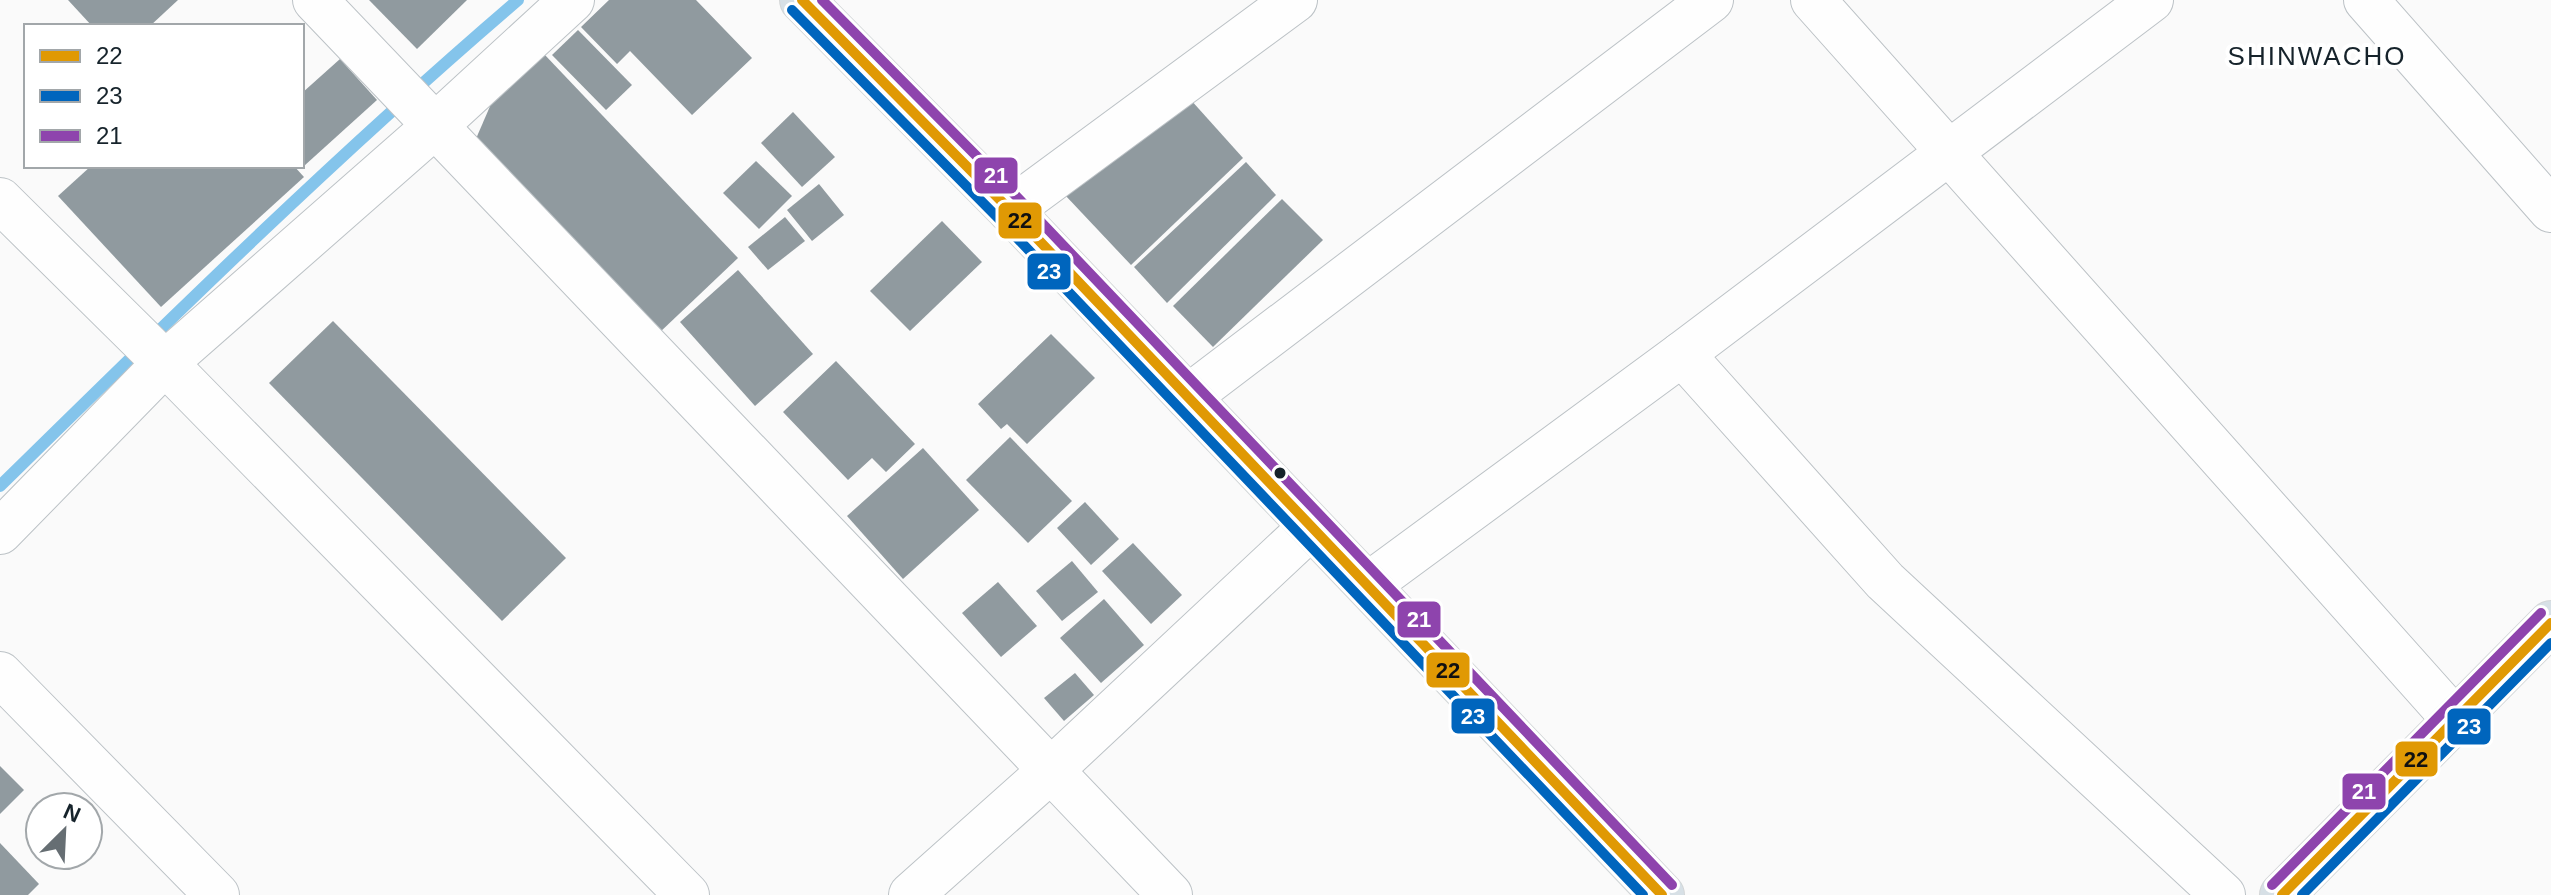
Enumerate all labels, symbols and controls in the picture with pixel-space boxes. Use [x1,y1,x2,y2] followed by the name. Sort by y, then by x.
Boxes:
[24,24,304,168] legend
[2228,41,2406,71] district label: SHINWACHO
[96,42,123,69] text: 22
[96,82,123,109] text: 23
[96,122,123,149] text: 21
[973,156,1019,195] line badge: 21
[984,163,1008,188] text: 21
[997,201,1043,240] line badge: 22
[1008,208,1032,233] text: 22
[1026,252,1072,291] line badge: 23
[1037,259,1061,284] text: 23
[1272,465,1288,481] unlabelled marker
[1396,600,1442,639] line badge: 21
[1407,607,1431,632] text: 21
[1425,651,1471,689] line badge: 22
[1436,658,1460,683] text: 22
[1450,697,1496,735] line badge: 23
[1461,704,1485,729] text: 23
[2446,707,2492,746] line badge: 23
[2457,714,2481,739] text: 23
[2394,740,2439,778] line badge: 22
[2404,747,2428,772] text: 22
[2341,772,2387,811] line badge: 21
[2352,779,2376,804] text: 21
[24,791,104,871] north arrow
[60,799,84,828] text: N

